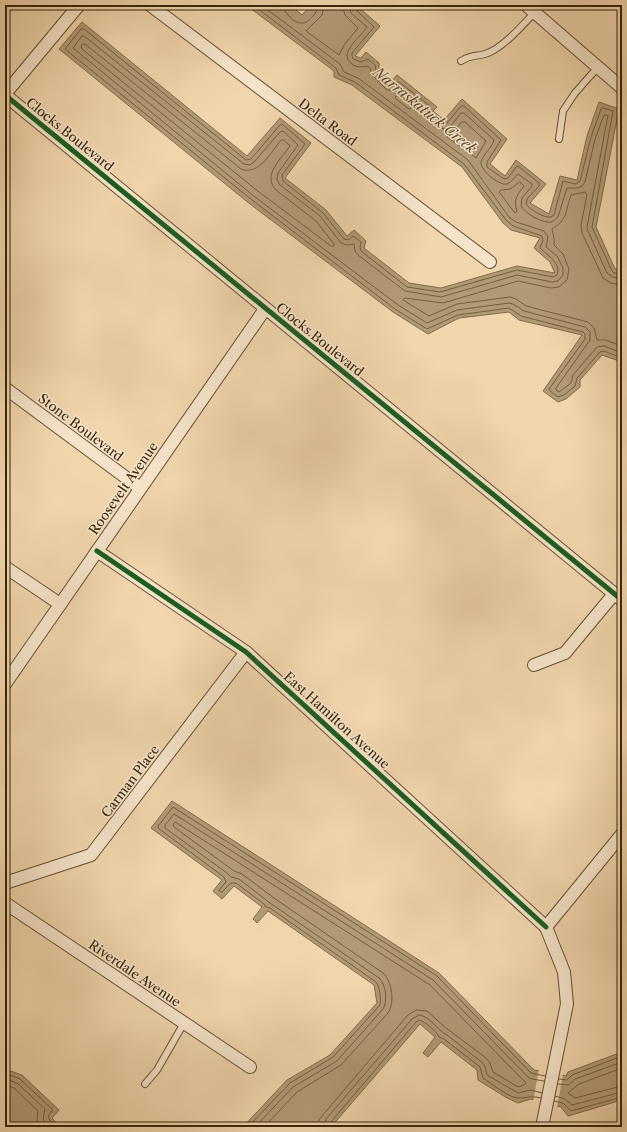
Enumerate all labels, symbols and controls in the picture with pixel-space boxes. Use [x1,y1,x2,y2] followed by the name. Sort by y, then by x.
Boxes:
[369,62,481,158] water label: Narraskatuck Creek
[23,94,117,174] street label: Clocks Boulevard
[296,95,360,149] street label: Delta Road
[273,299,367,379] street label: Clocks Boulevard
[35,390,127,464] street label: Stone Boulevard
[85,439,161,537] street label: Roosevelt Avenue
[281,668,393,772] street label: East Hamilton Avenue
[98,742,162,820] street label: Carman Place
[86,936,184,1010] street label: Riverdale Avenue

